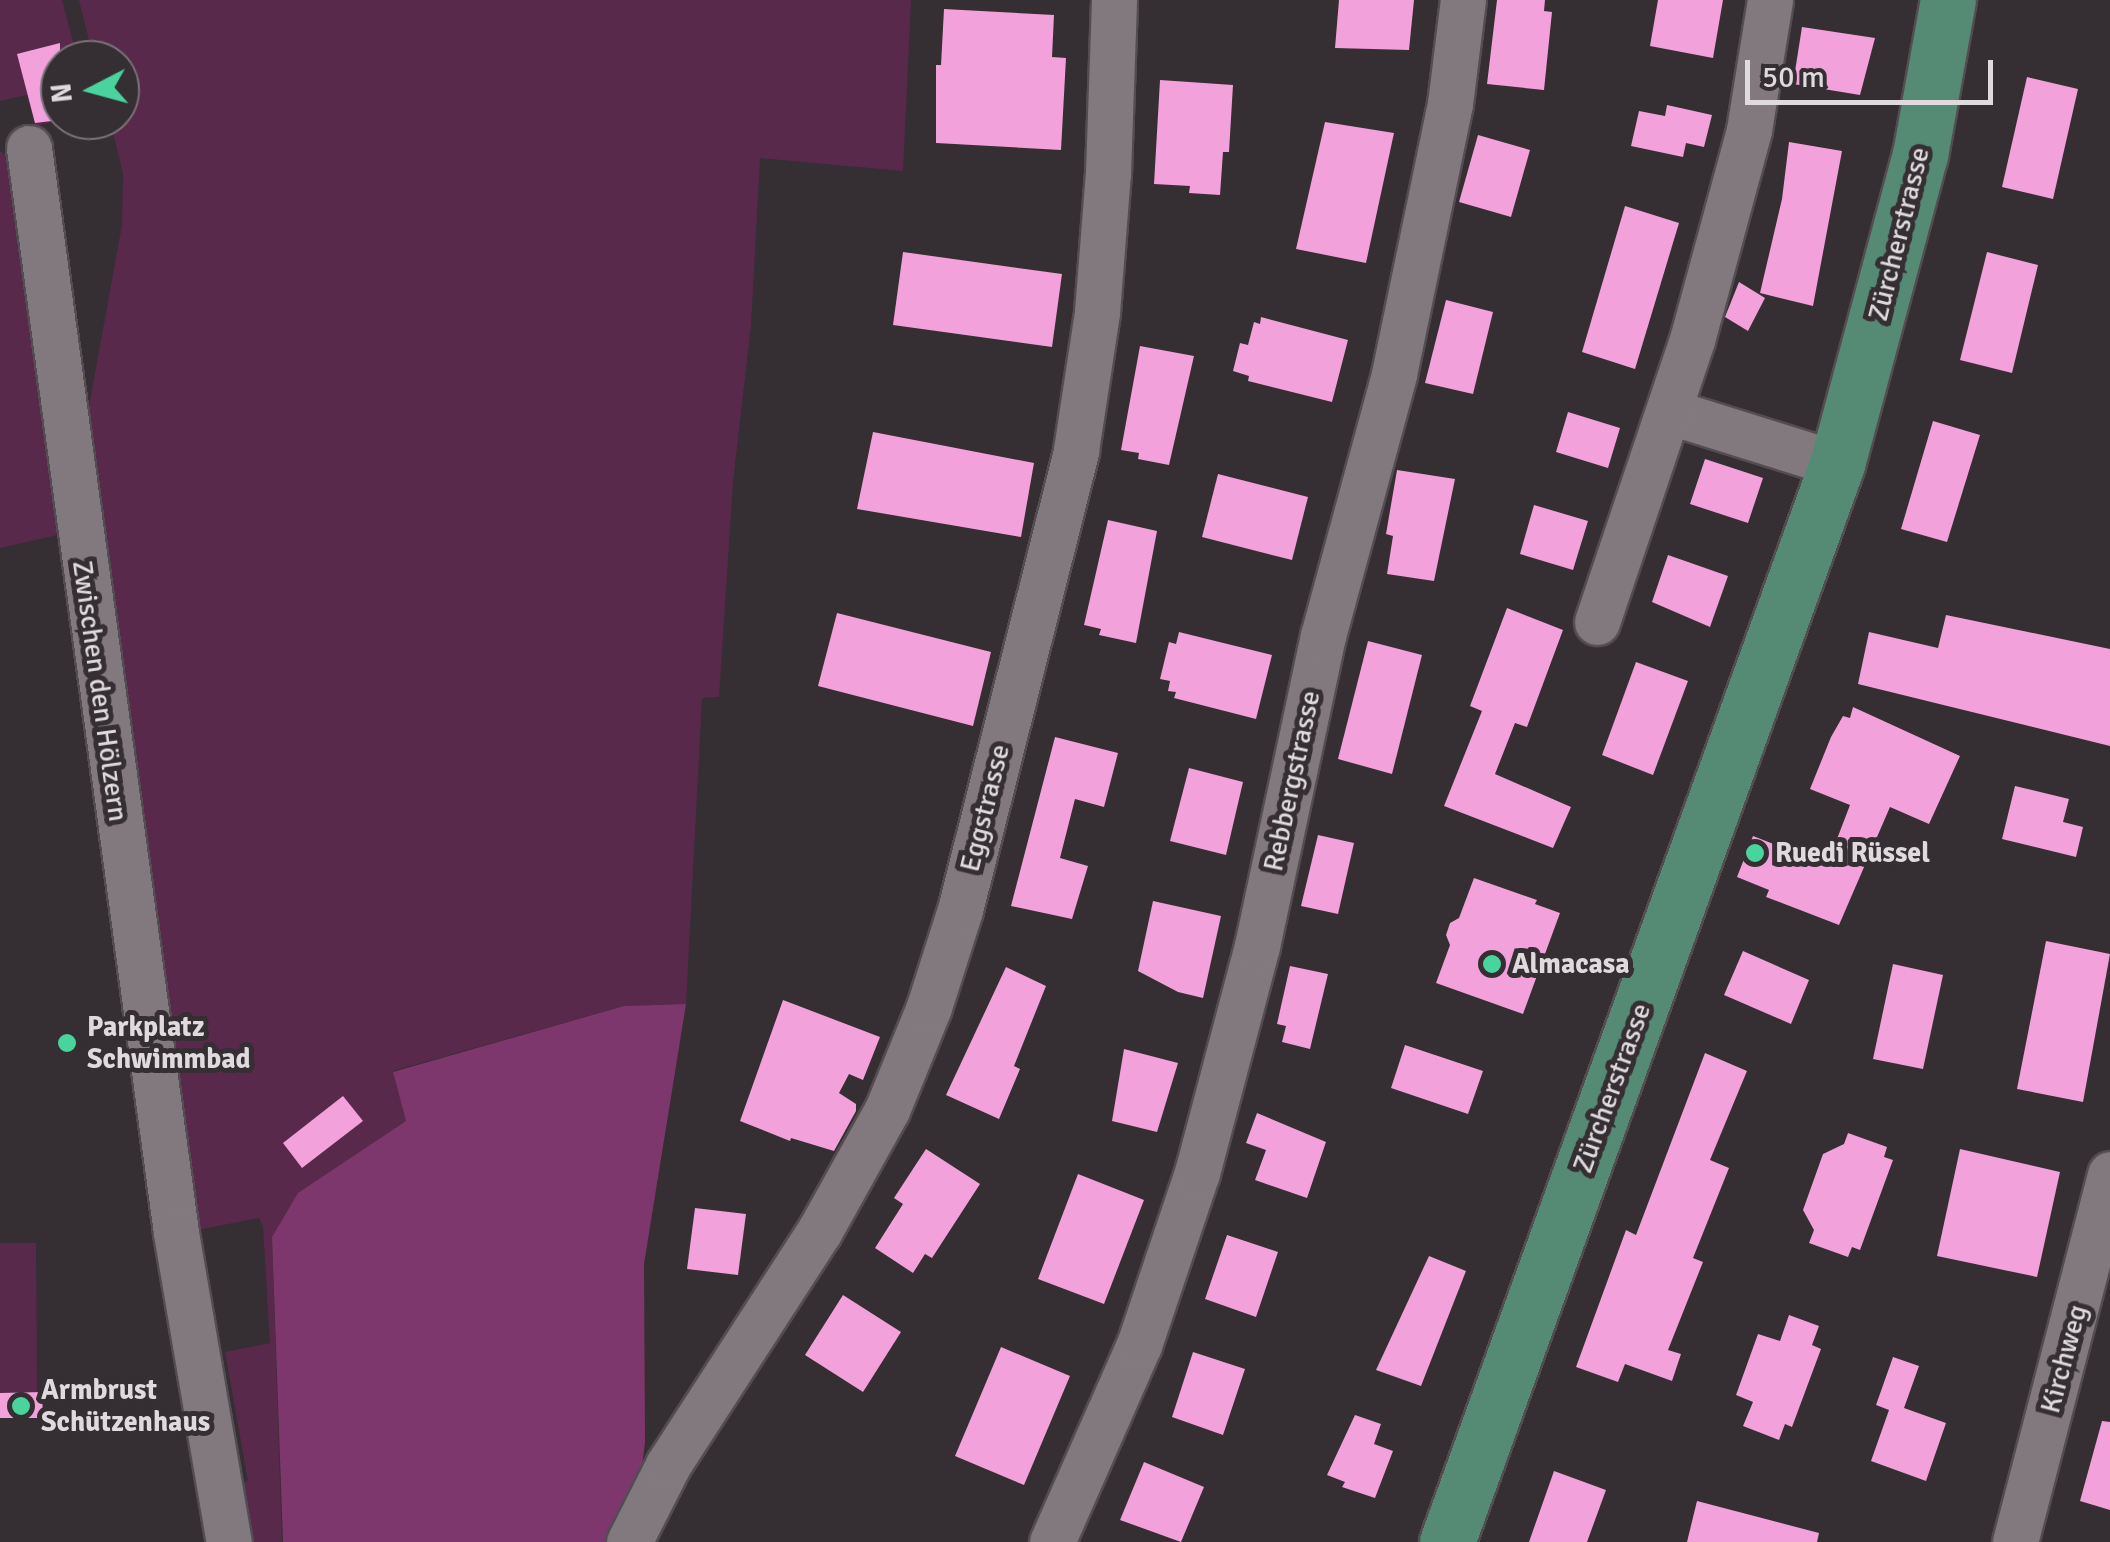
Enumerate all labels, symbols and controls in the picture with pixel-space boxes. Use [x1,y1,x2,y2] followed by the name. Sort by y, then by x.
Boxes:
[40,40,140,140] north arrow
[1750,40,1998,102] scale bar
[1762,59,1825,96] text: 50 m
[44,81,80,104] text: N
[1861,144,1937,324] street label: Zürcherstrasse
[65,558,135,824] street label: Zwischen den Hölzern
[1256,688,1328,874] street label: Rebbergstrasse
[953,741,1017,875] street label: Eggstrasse
[1775,836,1930,870] place label: Ruedi Rüssel
[1744,842,1766,864] marker: Ruedi Rüssel
[1512,947,1630,981] place label: Almacasa
[1481,953,1503,975] marker: Almacasa
[1566,999,1658,1177] street label: Zürcherstrasse
[87,1010,250,1076] place label: Parkplatz Schwimmbad
[56,1032,78,1054] marker: Parkplatz Schwimmbad
[2033,1301,2095,1417] street label: Kirchweg
[41,1373,210,1439] place label: Armbrust Schützenhaus
[10,1395,32,1417] marker: Armbrust Schützenhaus

